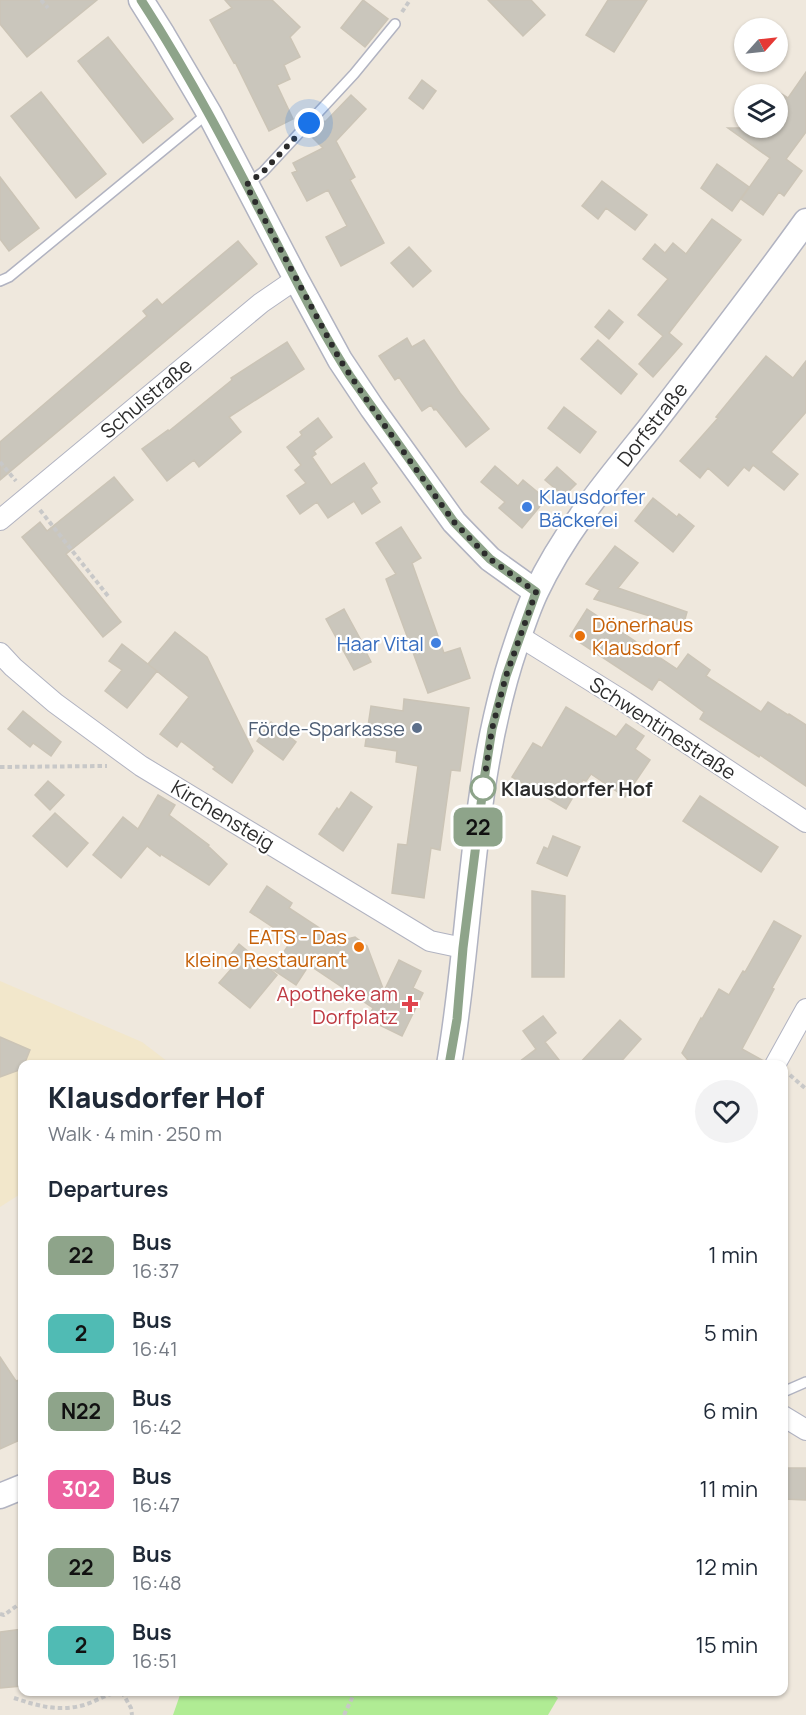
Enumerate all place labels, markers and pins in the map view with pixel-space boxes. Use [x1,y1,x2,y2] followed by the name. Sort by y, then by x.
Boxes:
[539,483,646,533] place label: Klausdorfer Bäckerei
[520,500,534,514] marker: Klausdorfer Bäckerei
[592,611,693,661] place label: Dönerhaus Klausdorf
[573,629,587,643] marker: Dönerhaus Klausdorf
[337,630,424,657] place label: Haar Vital
[429,636,443,650] marker: Haar Vital
[248,715,405,742] place label: Förde-Sparkasse
[410,721,424,735] marker: Förde-Sparkasse
[470,775,496,801] marker: Klausdorfer Hof
[501,775,653,802] place label: Klausdorfer Hof
[185,923,347,973] place label: EATS - Das kleine Restaurant
[352,940,366,954] marker: EATS - Das kleine Restaurant
[277,980,398,1030] place label: Apotheke am Dorfplatz
[403,997,417,1011] marker: Apotheke am Dorfplatz

